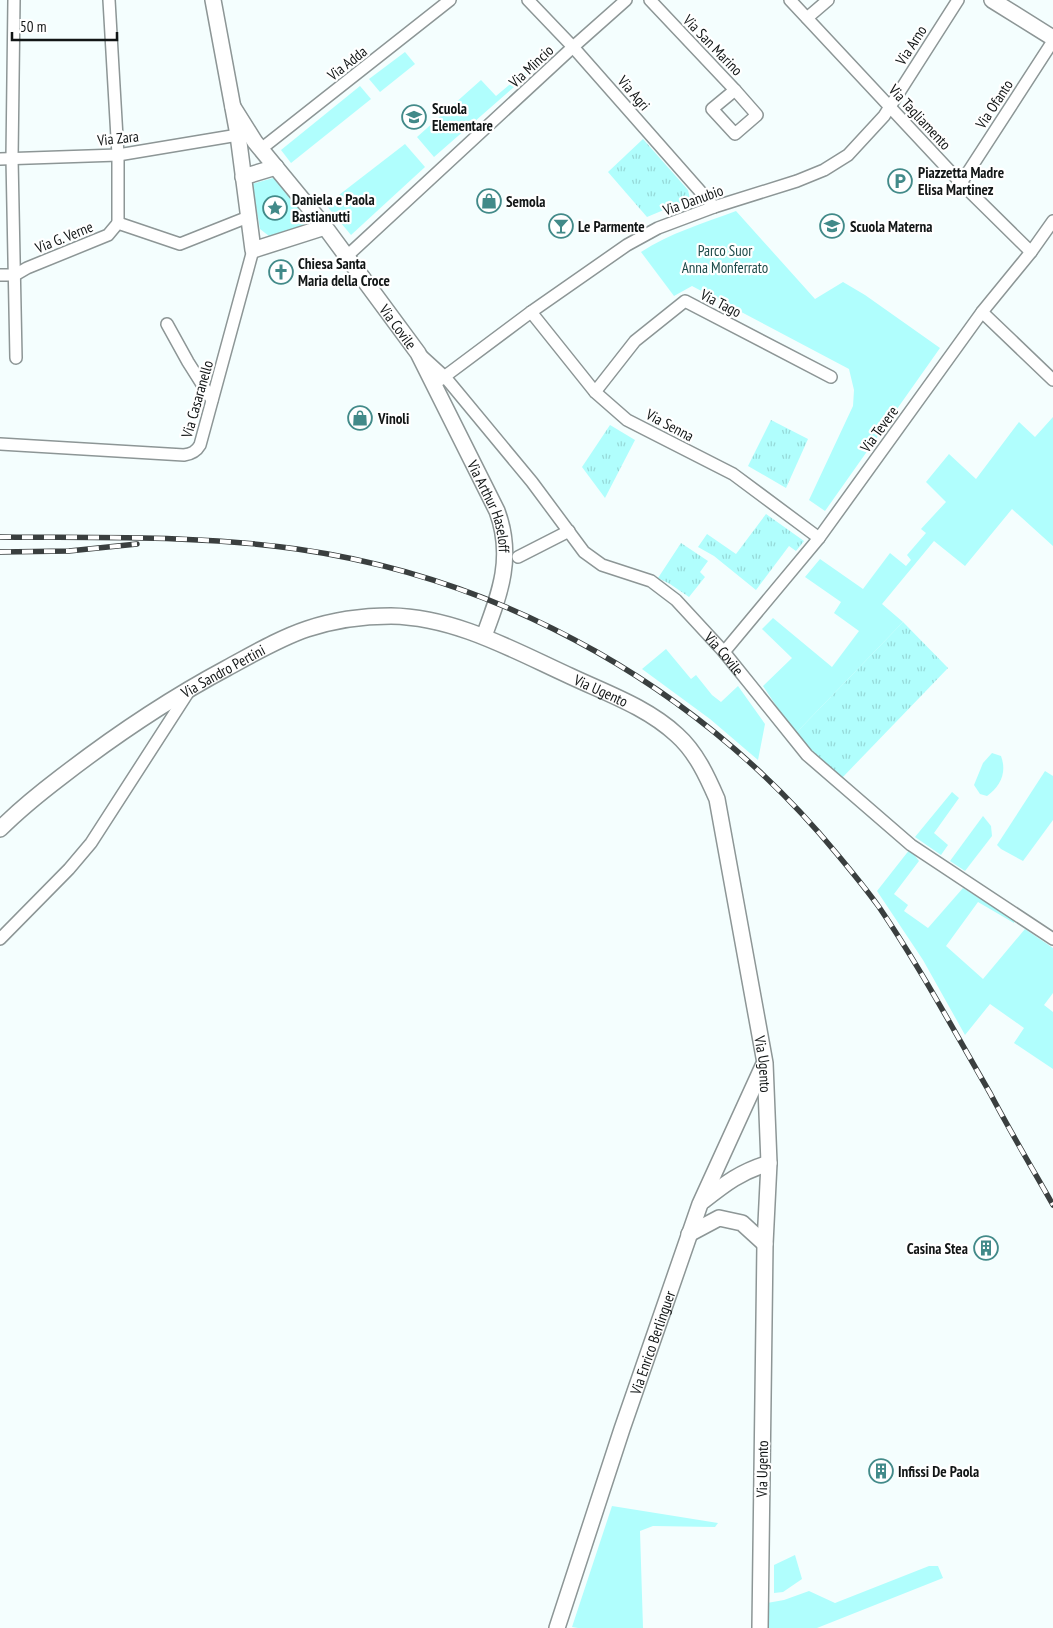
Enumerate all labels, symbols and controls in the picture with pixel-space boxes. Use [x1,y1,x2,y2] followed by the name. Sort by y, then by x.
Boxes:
[12,10,118,42] scale bar
[679,10,747,79] street label: Via San Marino
[20,17,46,36] text: 50 m
[891,22,931,69] street label: Via Arno
[504,41,557,92] street label: Via Mincio
[323,42,371,85] street label: Via Adda
[613,71,654,114] street label: Via Agri
[971,76,1017,133] street label: Via Ofanto
[884,80,955,154] street label: Via Tagliamento
[432,99,493,135] place label: Scuola Elementare
[401,104,427,130] school or university icon: Scuola Elementare
[95,126,140,150] street label: Via Zara
[918,163,1004,199] place label: Piazzetta Madre Elisa Martinez
[887,168,913,194] parking icon: Piazzetta Madre Elisa Martinez
[659,180,726,220] street label: Via Danubio
[476,188,502,214] shop icon: Semola
[292,190,375,226] place label: Daniela e Paola Bastianutti
[506,192,545,211] place label: Semola
[262,195,288,221] place icon: Daniela e Paola Bastianutti
[548,213,574,239] bar icon: Le Parmente
[819,213,845,239] school or university icon: Scuola Materna
[31,217,96,258] street label: Via G. Verne
[578,217,645,236] place label: Le Parmente
[850,217,932,236] place label: Scuola Materna
[682,241,768,277] park label: Parco Suor Anna Monferrato
[298,254,390,290] place label: Chiesa Santa Maria della Croce
[268,259,294,285] church icon: Chiesa Santa Maria della Croce
[696,284,745,321] street label: Via Tago
[375,299,421,353] street label: Via Covile
[177,358,217,441] street label: Via Casaranello
[855,402,902,457] street label: Via Tevere
[642,404,697,445] street label: Via Senna
[347,405,373,431] shop icon: Vinoli
[377,409,409,428] place label: Vinoli
[463,456,514,554] street label: Via Arthur Haseloff
[700,627,748,679] street label: Via Covile
[176,640,268,702] street label: Via Sandro Pertini
[570,669,631,711] street label: Via Ugento
[751,1033,776,1093] street label: Via Ugento
[973,1235,999,1261] building icon: Casina Stea
[907,1239,968,1258] place label: Casina Stea
[625,1287,679,1398] street label: Via Enrico Berlinguer
[752,1440,772,1499] street label: Via Ugento
[868,1458,894,1484] building icon: Infissi De Paola
[898,1462,979,1481] place label: Infissi De Paola

